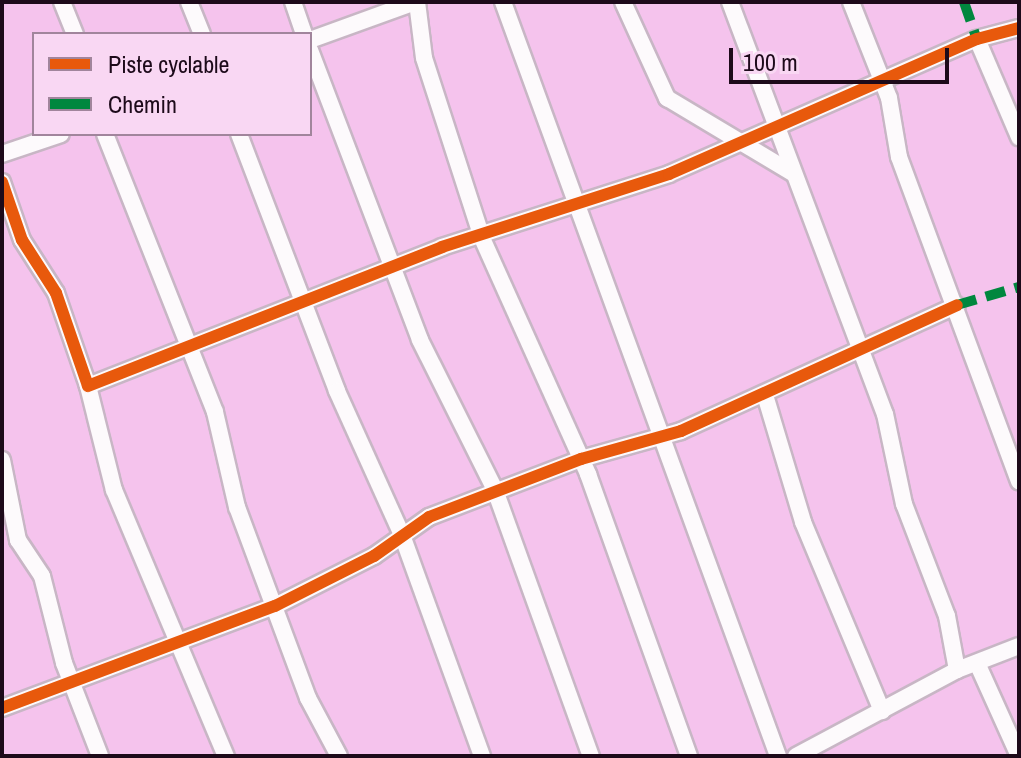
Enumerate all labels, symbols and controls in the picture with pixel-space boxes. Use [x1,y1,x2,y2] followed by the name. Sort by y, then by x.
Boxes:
[32,32,312,136] legend
[733,32,953,82] scale bar
[743,46,798,78] text: 100 m
[108,48,229,80] text: Piste cyclable
[108,88,177,120] text: Chemin

